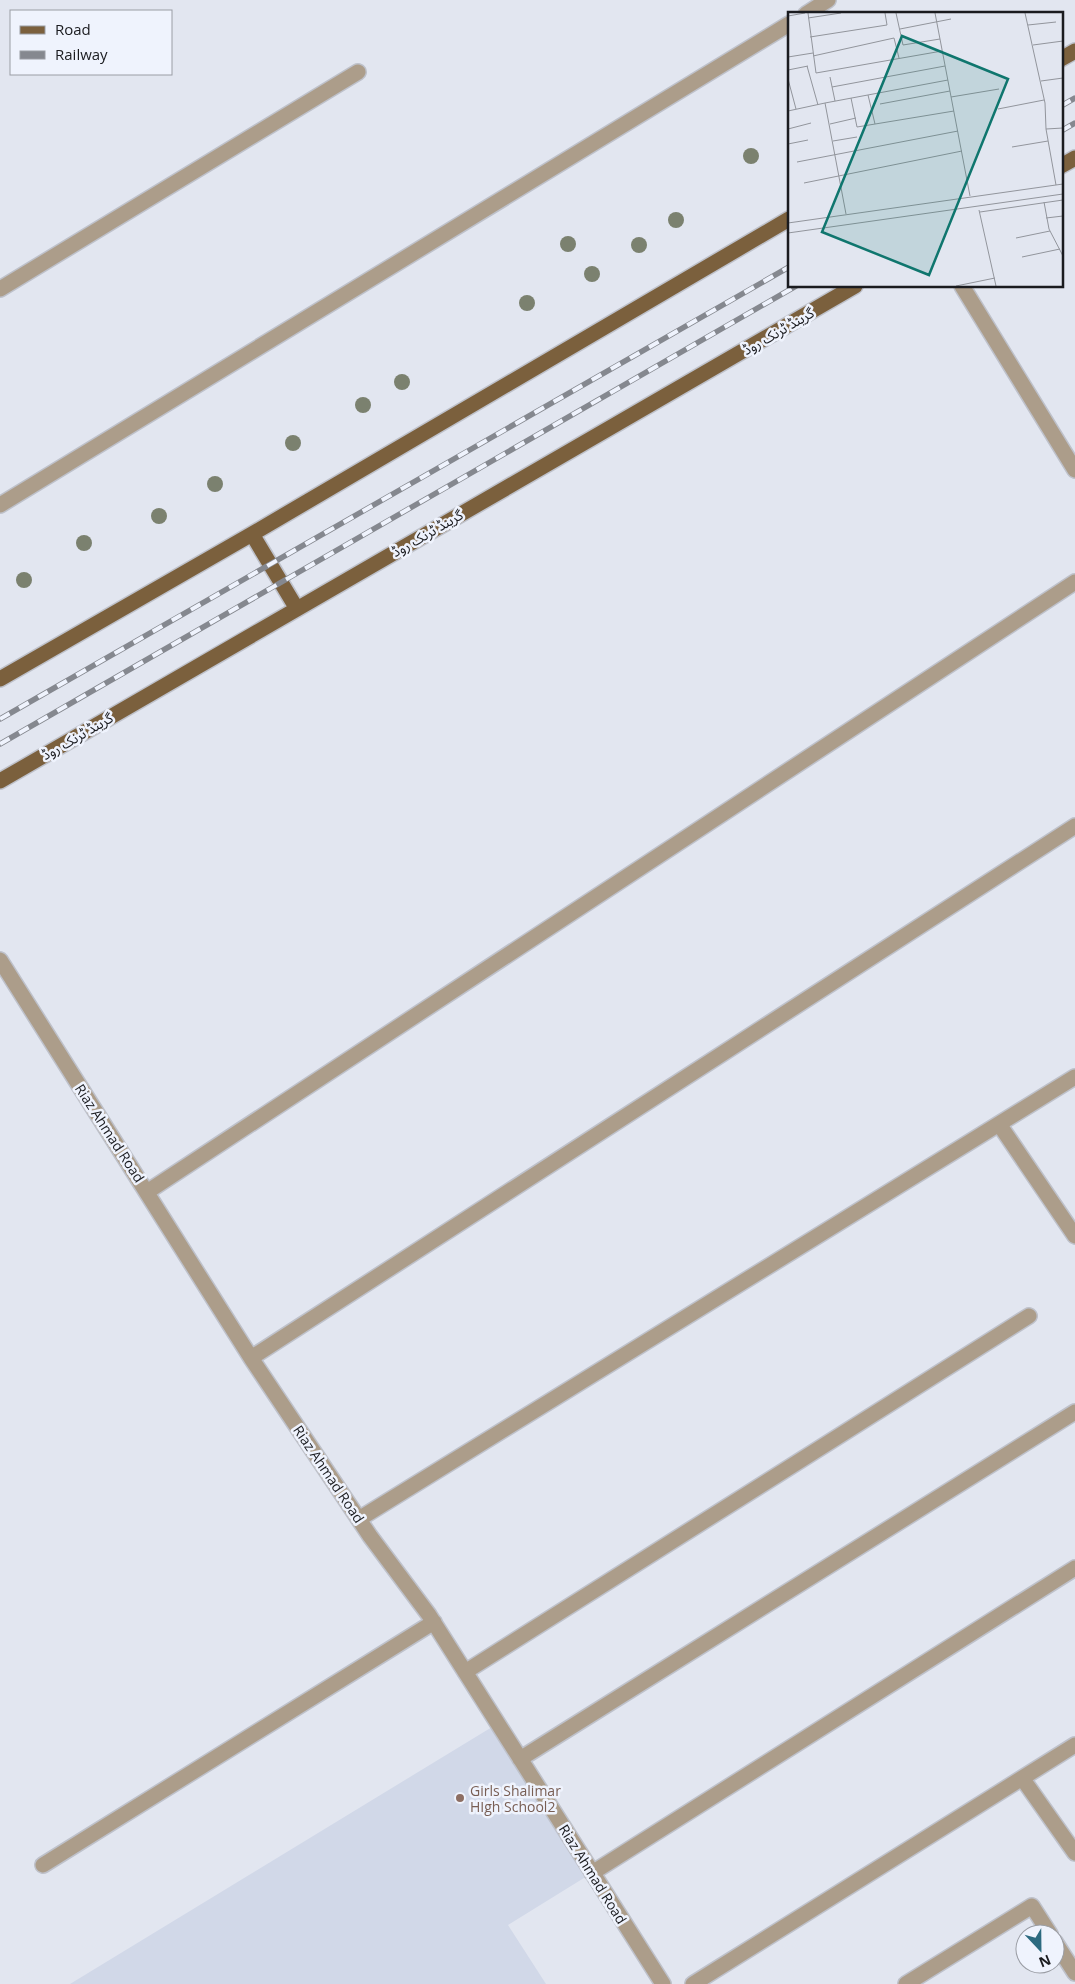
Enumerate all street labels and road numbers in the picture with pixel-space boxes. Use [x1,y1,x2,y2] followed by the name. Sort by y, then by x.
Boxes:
[739,303,817,359] street label: گرینڈ ٹرنک روڈ
[388,505,466,561] street label: گرینڈ ٹرنک روڈ
[38,708,116,764] street label: گرینڈ ٹرنک روڈ
[71,1080,149,1186] street label: Riaz Ahmad Road
[289,1421,369,1527] street label: Riaz Ahmad Road
[555,1821,631,1927] street label: Riaz Ahmad Road

